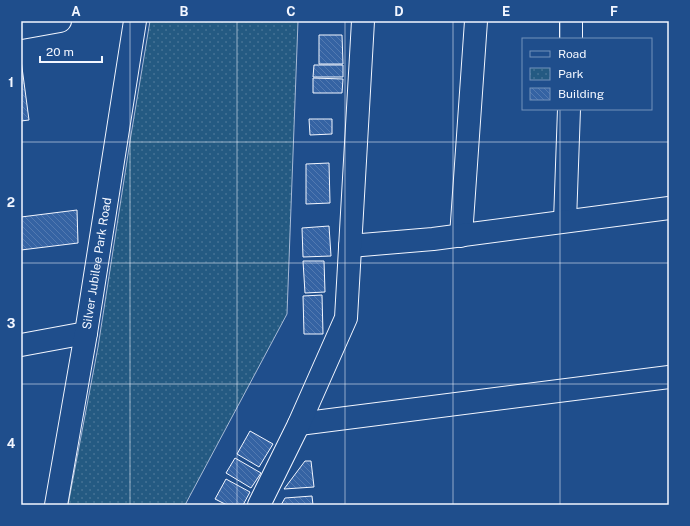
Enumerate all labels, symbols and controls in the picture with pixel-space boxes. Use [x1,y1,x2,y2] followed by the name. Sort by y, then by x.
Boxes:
[71,4,81,19] text: A
[180,4,189,19] text: B
[286,4,296,19] text: C
[394,4,404,19] text: D
[502,4,510,19] text: E
[610,4,618,19] text: F
[40,38,102,64] scale bar
[522,38,652,110] legend
[46,45,74,59] text: 20 m
[558,47,586,61] text: Road
[558,67,584,81] text: Park
[8,75,14,90] text: 1
[558,87,604,101] text: Building
[7,195,15,210] text: 2
[80,196,114,331] street label: Silver Jubilee Park Road
[7,316,16,331] text: 3
[7,436,16,451] text: 4

